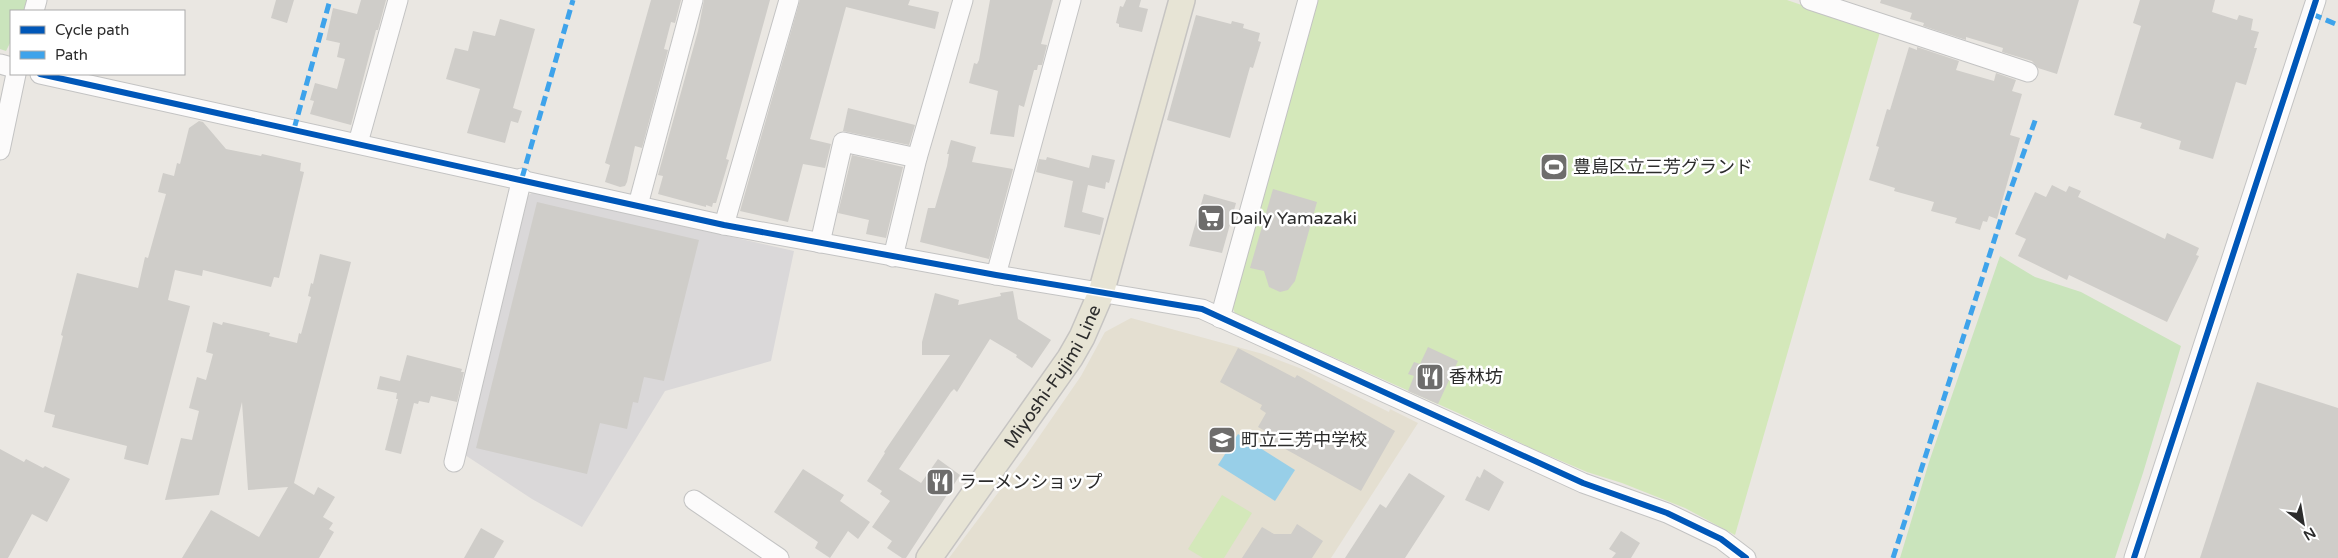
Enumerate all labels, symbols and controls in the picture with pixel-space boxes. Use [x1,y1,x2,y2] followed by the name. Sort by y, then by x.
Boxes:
[10,10,185,75] legend
[55,21,129,39] text: Cycle path
[55,46,88,64] text: Path
[1539,152,1569,182] sports icon: 豊島区立三芳グランド
[1573,156,1753,178] place label: 豊島区立三芳グランド
[1196,203,1226,233] supermarket icon: Daily Yamazaki
[1230,207,1357,229] place label: Daily Yamazaki
[999,301,1106,452] street label: Miyoshi-Fujimi Line
[1415,362,1445,392] restaurant icon: 香林坊
[1449,366,1503,388] place label: 香林坊
[1207,425,1237,455] school or university icon: 町立三芳中学校
[1241,429,1367,451] place label: 町立三芳中学校
[925,467,955,497] restaurant icon: ラーメンショップ
[959,471,1102,493] place label: ラーメンショップ
[2278,498,2328,548] north arrow
[2300,524,2319,544] text: N

